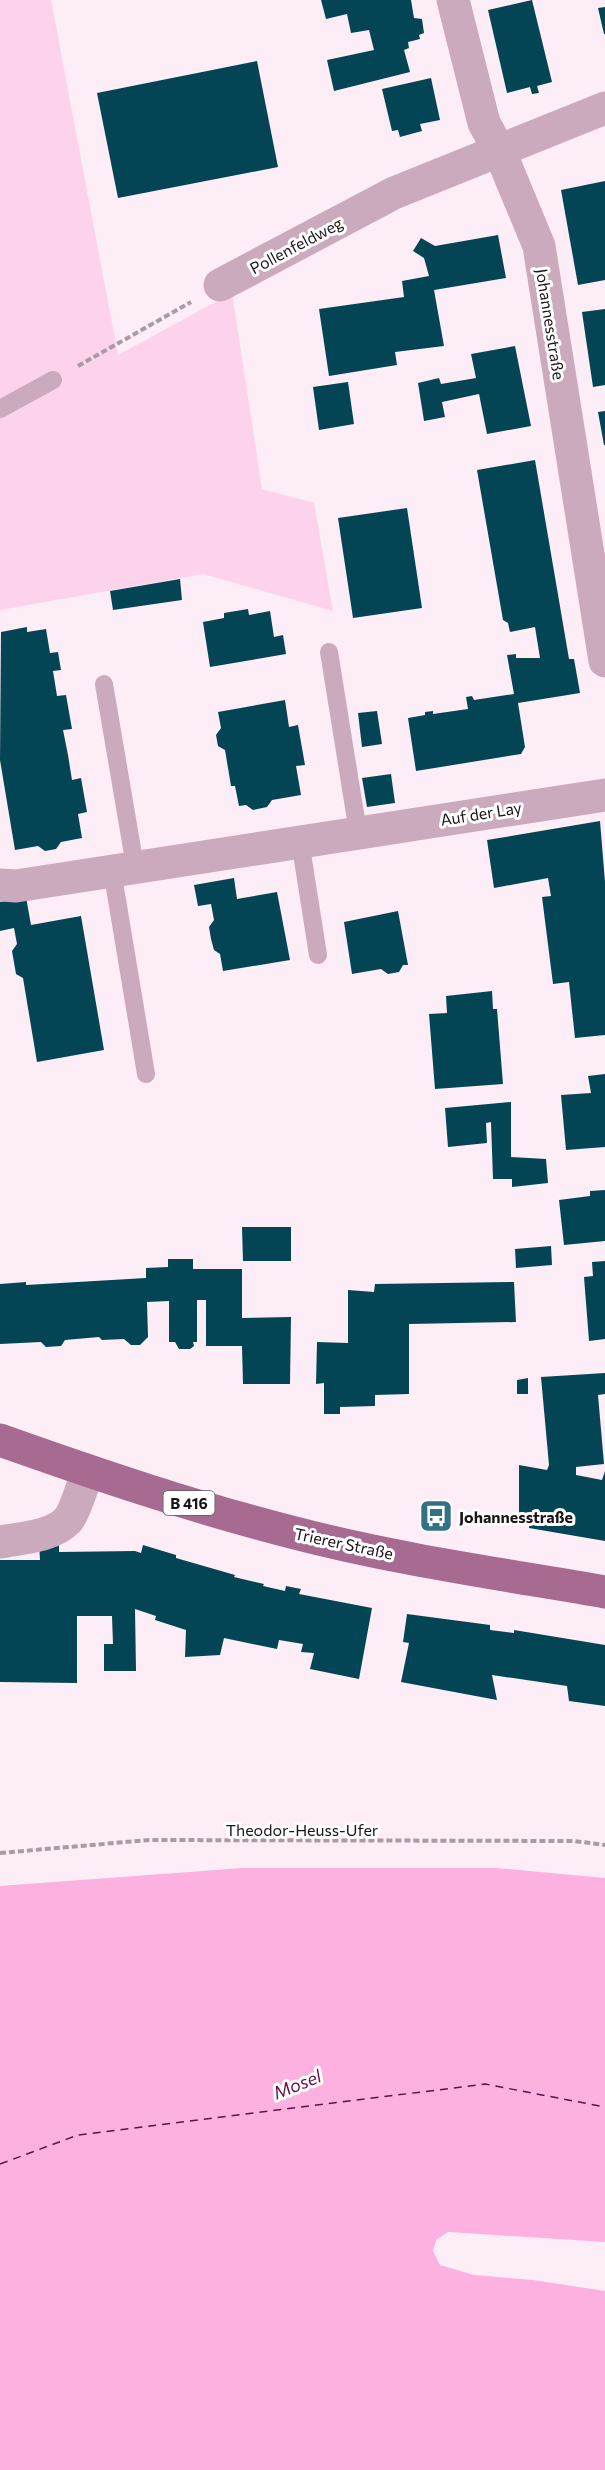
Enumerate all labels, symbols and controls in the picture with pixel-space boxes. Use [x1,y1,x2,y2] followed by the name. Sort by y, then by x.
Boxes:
[246,212,346,277] street label: Pollenfeldweg
[533,267,569,381] street label: Johannesstraße
[439,797,523,829] street label: Auf der Lay
[164,1491,214,1515] road number: B 416
[418,1498,454,1534] bus stop icon: Johannesstraße
[459,1507,573,1526] place label: Johannesstraße
[293,1523,395,1563] street label: Trierer Straße
[226,1820,379,1839] street label: Theodor-Heuss-Ufer
[270,2064,325,2104] water label: Mosel

